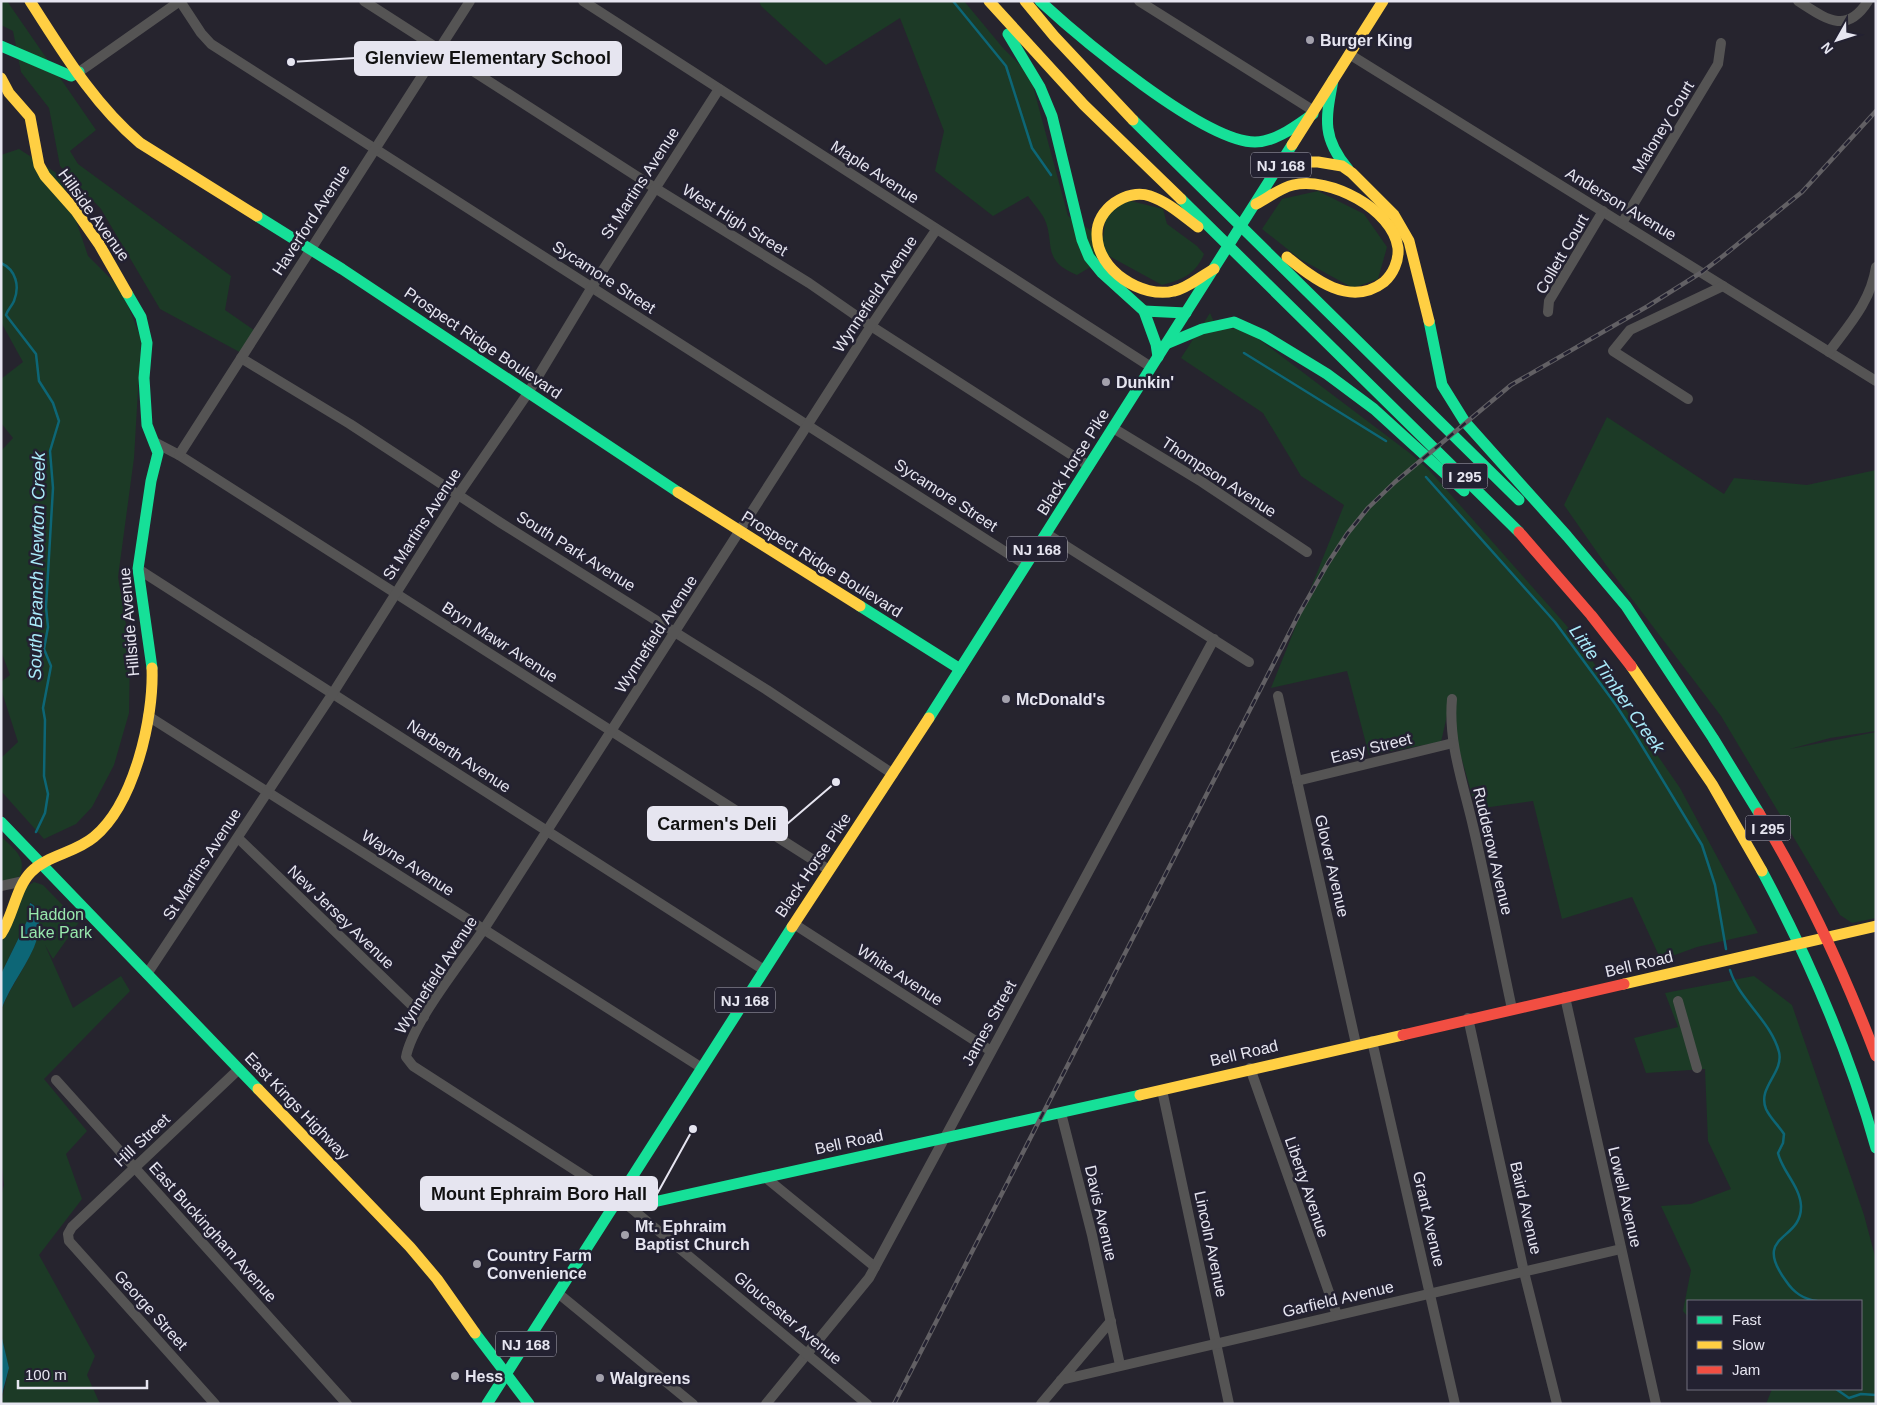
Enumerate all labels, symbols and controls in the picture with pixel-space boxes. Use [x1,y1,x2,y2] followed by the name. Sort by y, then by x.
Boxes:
[1812,15,1862,65] north arrow
[1320,32,1412,49] place label: Burger King
[1304,34,1316,46] marker: Burger King
[1817,39,1836,57] text: N
[355,42,621,75] callout: Glenview Elementary School
[365,48,611,68] text: Glenview Elementary School
[1629,78,1697,176] street label: Maloney Court
[598,124,682,242] street label: St Martins Avenue
[828,137,922,207] street label: Maple Avenue
[1251,152,1311,178] road number: NJ 168
[269,162,353,278] street label: Haverford Avenue
[1563,164,1679,244] street label: Anderson Avenue
[55,166,133,264] street label: Hillside Avenue
[679,181,791,259] street label: West High Street
[1532,211,1592,297] street label: Collett Court
[830,233,920,355] street label: Wynnefield Avenue
[549,237,659,317] street label: Sycamore Street
[401,284,565,402] street label: Prospect Ridge Boulevard
[1116,374,1174,391] place label: Dunkin'
[1100,376,1112,388] marker: Dunkin'
[1034,406,1113,518] street label: Black Horse Pike
[1159,434,1280,520] street label: Thompson Avenue
[25,451,49,680] water label: South Branch Newton Creek
[891,455,1001,535] street label: Sycamore Street
[1442,464,1488,488] road number: I 295
[380,465,464,583] street label: St Martins Avenue
[514,508,639,594] street label: South Park Avenue
[739,508,905,620] street label: Prospect Ridge Boulevard
[1007,536,1067,562] road number: NJ 168
[116,567,142,677] street label: Hillside Avenue
[612,572,700,696] street label: Wynnefield Avenue
[439,598,561,686] street label: Bryn Mawr Avenue
[1565,621,1669,758] water label: Little Timber Creek
[1016,691,1105,708] place label: McDonald's
[1000,693,1012,705] marker: McDonald's
[404,716,514,796] street label: Narberth Avenue
[1329,730,1414,766] street label: Easy Street
[1470,786,1516,917] street label: Rudderow Avenue
[160,805,244,923] street label: St Martins Avenue
[648,807,787,840] callout: Carmen's Deli
[772,810,854,920] street label: Black Horse Pike
[1312,813,1352,919] street label: Glover Avenue
[657,814,777,834] text: Carmen's Deli
[1746,816,1790,840] road number: I 295
[359,827,457,899] street label: Wayne Avenue
[284,862,398,972] street label: New Jersey Avenue
[20,906,93,941] park label: Haddon Lake Park
[392,913,480,1037] street label: Wynnefield Avenue
[854,941,946,1009] street label: White Avenue
[1603,948,1675,980] street label: Bell Road
[959,977,1020,1068] street label: James Street
[715,988,775,1012] road number: NJ 168
[1208,1037,1280,1069] street label: Bell Road
[241,1049,353,1163] street label: East Kings Highway
[111,1110,174,1170] street label: Hill Street
[813,1126,885,1158] street label: Bell Road
[1282,1134,1332,1240] street label: Liberty Avenue
[1605,1145,1645,1249] street label: Lowell Avenue
[146,1159,280,1305] street label: East Buckingham Avenue
[1507,1160,1545,1256] street label: Baird Avenue
[1082,1164,1120,1263] street label: Davis Avenue
[1410,1170,1448,1269] street label: Grant Avenue
[421,1177,657,1210] callout: Mount Ephraim Boro Hall
[431,1184,647,1204] text: Mount Ephraim Boro Hall
[1191,1189,1231,1299] street label: Lincoln Avenue
[635,1218,750,1253] place label: Mt. Ephraim Baptist Church
[619,1229,631,1241] marker: Mt. Ephraim Baptist Church
[487,1247,592,1282] place label: Country Farm Convenience
[471,1258,483,1270] marker: Country Farm Convenience
[111,1267,191,1353] street label: George Street
[731,1268,845,1368] street label: Gloucester Avenue
[1281,1278,1395,1320] street label: Garfield Avenue
[1687,1300,1862,1390] legend
[1732,1311,1762,1328] text: Fast
[496,1332,556,1356] road number: NJ 168
[1732,1336,1765,1353] text: Slow
[18,1358,146,1390] scale bar
[1732,1361,1760,1378] text: Jam
[25,1366,67,1383] text: 100 m
[465,1368,503,1385] place label: Hess
[449,1370,461,1382] marker: Hess
[610,1370,690,1387] place label: Walgreens
[594,1372,606,1384] marker: Walgreens

